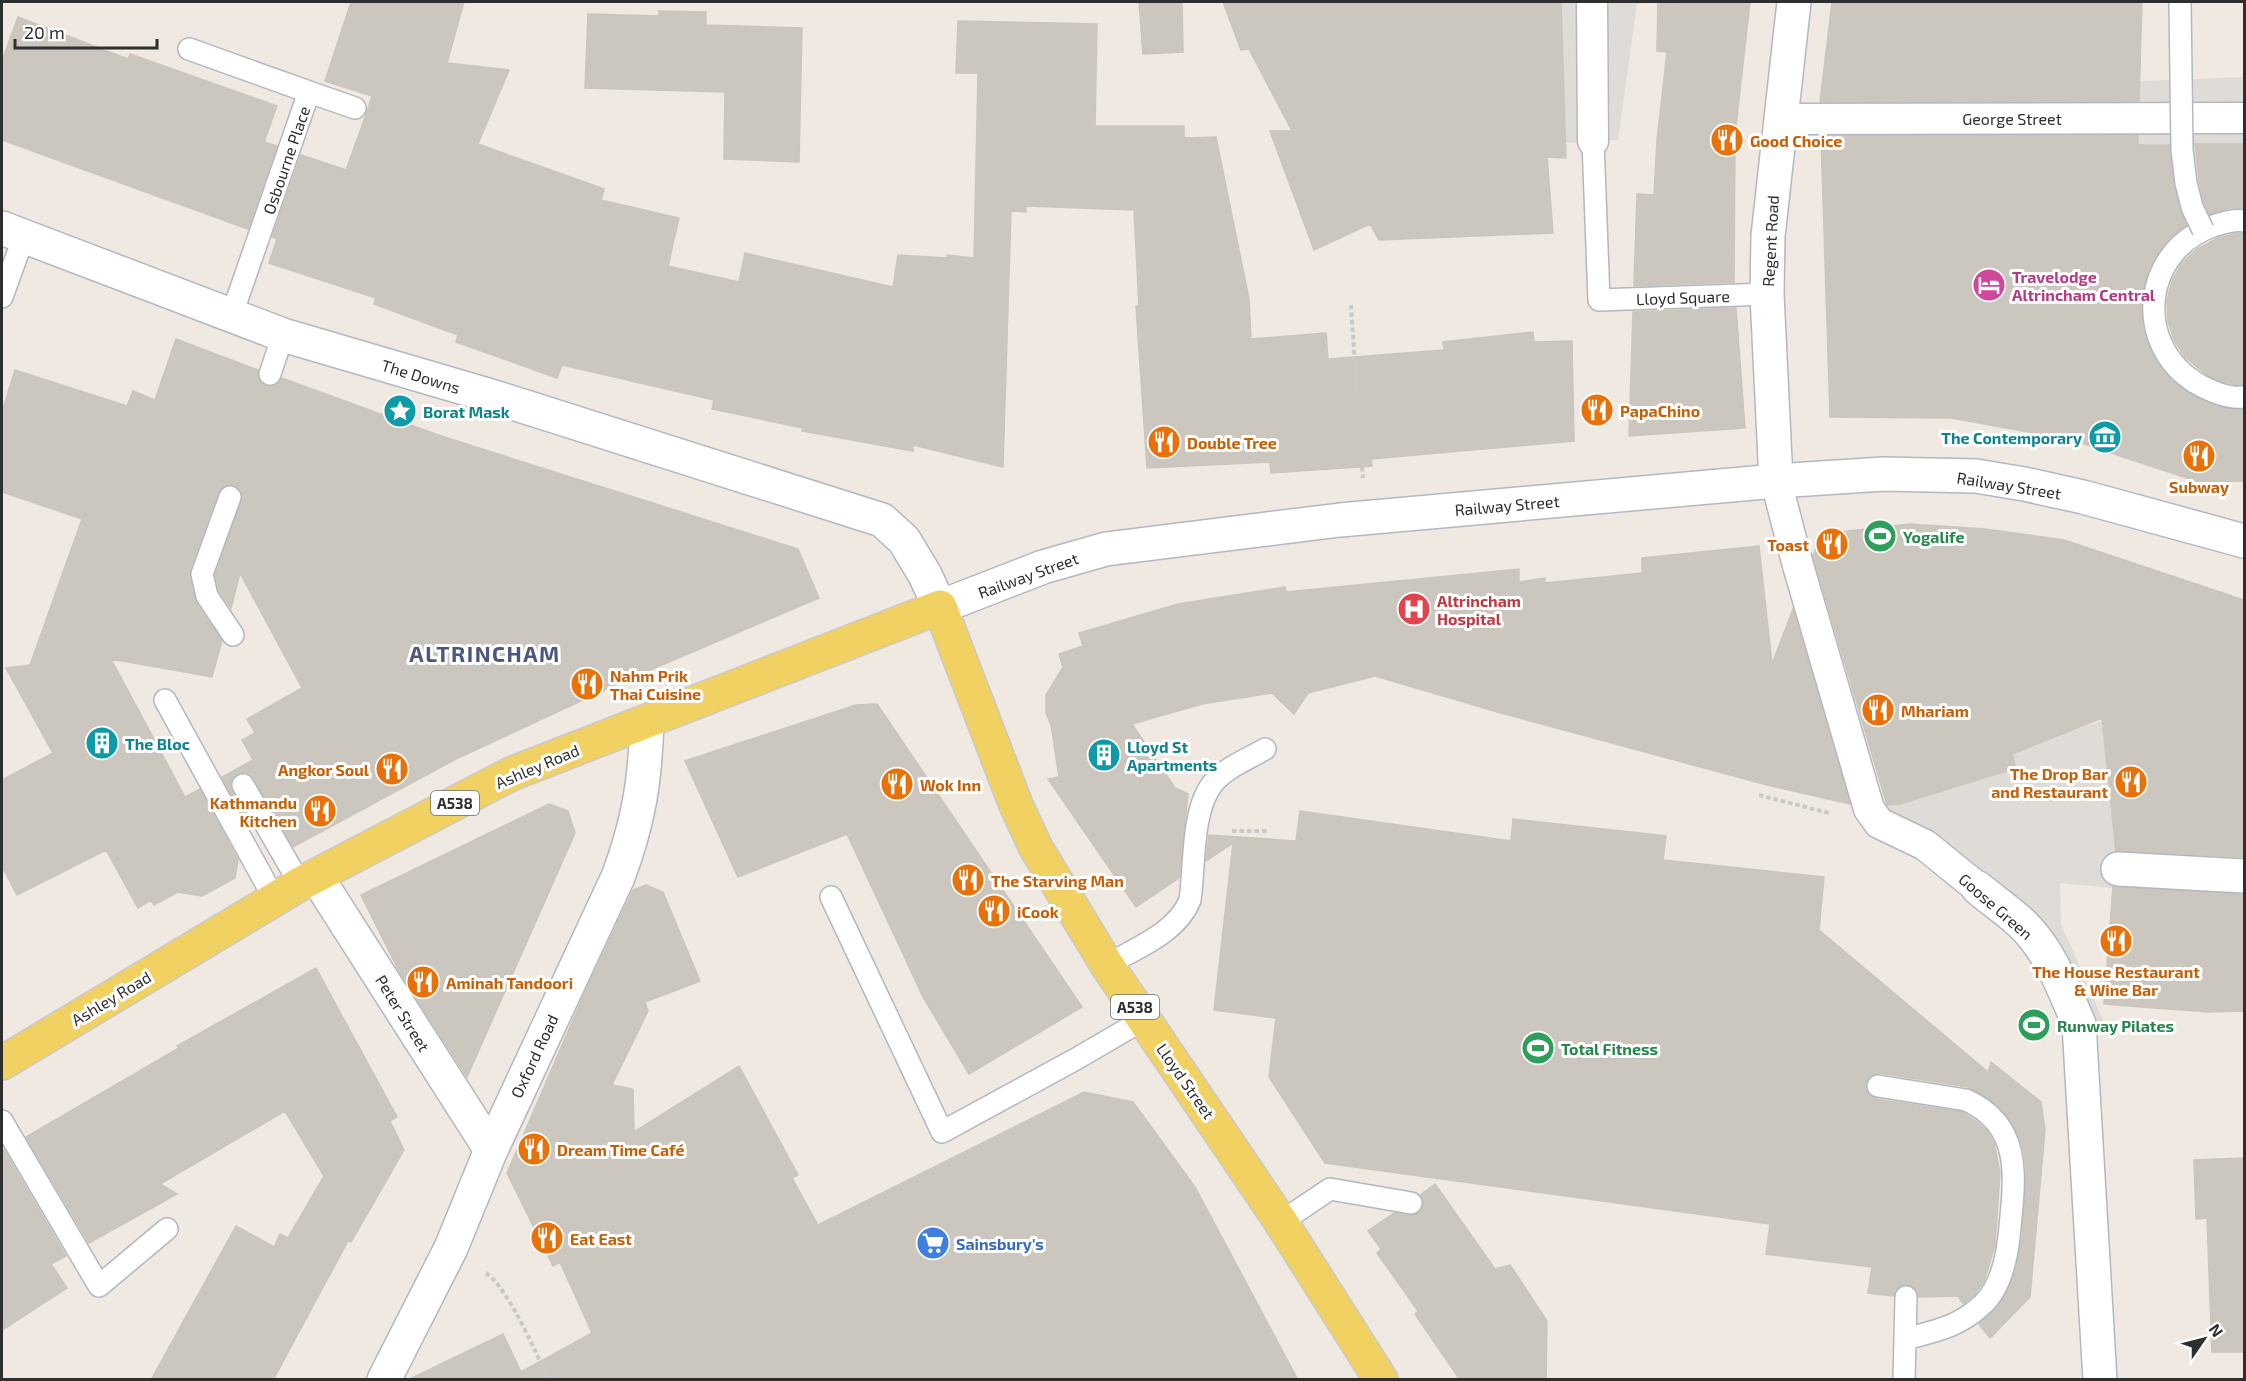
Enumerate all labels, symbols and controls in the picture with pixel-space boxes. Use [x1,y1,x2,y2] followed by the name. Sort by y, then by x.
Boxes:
[15,12,158,50] scale bar
[24,21,65,43] text: 20 m
[259,103,313,217] street label: Osbourne Place
[1962,109,2062,128] street label: George Street
[1709,122,1745,158] restaurant icon: Good Choice
[1750,131,1842,150] place label: Good Choice
[1758,195,1782,287] street label: Regent Road
[1971,267,2007,303] hotel icon: Travelodge Altrincham Central
[2012,267,2156,304] place label: Travelodge Altrincham Central
[1636,286,1730,308] street label: Lloyd Square
[379,355,463,397] street label: The Downs
[1579,392,1615,428] restaurant icon: PapaChino
[382,393,418,429] place icon: Borat Mask
[1620,401,1700,420] place label: PapaChino
[423,402,510,421] place label: Borat Mask
[2087,419,2123,455] museum icon: The Contemporary
[1146,424,1182,460] restaurant icon: Double Tree
[1941,428,2082,448] place label: The Contemporary
[1187,433,1277,452] place label: Double Tree
[2181,438,2217,474] restaurant icon: Subway
[1956,467,2062,503] street label: Railway Street
[2169,477,2229,497] place label: Subway
[1454,491,1560,519] street label: Railway Street
[1862,518,1898,554] sports icon: Yogalife
[1814,526,1850,562] restaurant icon: Toast
[1903,527,1964,546] place label: Yogalife
[1767,535,1809,554] place label: Toast
[975,548,1081,602] street label: Railway Street
[1396,591,1432,627] hospital icon: Altrincham Hospital
[1437,591,1521,628] place label: Altrincham Hospital
[409,640,561,666] district label: ALTRINCHAM
[569,666,605,702] restaurant icon: Nahm Prik Thai Cuisine
[610,666,701,703] place label: Nahm Prik Thai Cuisine
[1860,692,1896,728] restaurant icon: Mhariam
[1901,701,1969,720] place label: Mhariam
[84,725,120,761] building icon: The Bloc
[125,734,190,753] place label: The Bloc
[1086,737,1122,773] building icon: Lloyd St Apartments
[1127,737,1217,774] place label: Lloyd St Apartments
[492,740,582,792] street label: Ashley Road
[374,751,410,787] restaurant icon: Angkor Soul
[278,760,370,779] place label: Angkor Soul
[1991,764,2108,801] place label: The Drop Bar and Restaurant
[2113,764,2149,800] restaurant icon: The Drop Bar and Restaurant
[879,766,915,802] restaurant icon: Wok Inn
[920,775,981,794] place label: Wok Inn
[431,791,479,815] road number: A538
[210,793,297,830] place label: Kathmandu Kitchen
[302,793,338,829] restaurant icon: Kathmandu Kitchen
[950,862,986,898] restaurant icon: The Starving Man
[1955,869,2037,943] street label: Goose Green
[991,871,1124,890] place label: The Starving Man
[976,893,1012,929] restaurant icon: iCook
[1017,902,1059,921] place label: iCook
[2098,923,2134,959] restaurant icon: The House Restaurant & Wine Bar
[2032,962,2200,999] place label: The House Restaurant & Wine Bar
[405,964,441,1000] restaurant icon: Aminah Tandoori
[68,967,154,1029] street label: Ashley Road
[372,971,434,1055] street label: Peter Street
[446,973,573,992] place label: Aminah Tandoori
[1111,995,1159,1019] road number: A538
[2016,1007,2052,1043] sports icon: Runway Pilates
[506,1011,562,1101] street label: Oxford Road
[2057,1016,2174,1036] place label: Runway Pilates
[1520,1030,1556,1066] sports icon: Total Fitness
[1561,1039,1658,1058] place label: Total Fitness
[1153,1040,1219,1122] street label: Lloyd Street
[516,1131,552,1167] restaurant icon: Dream Time Café
[557,1140,685,1159] place label: Dream Time Café
[529,1220,565,1256] restaurant icon: Eat East
[915,1225,951,1261] supermarket icon: Sainsbury's
[570,1229,632,1248] place label: Eat East
[956,1234,1044,1254] place label: Sainsbury's
[2174,1309,2234,1369] north arrow
[2206,1320,2228,1340] text: N

